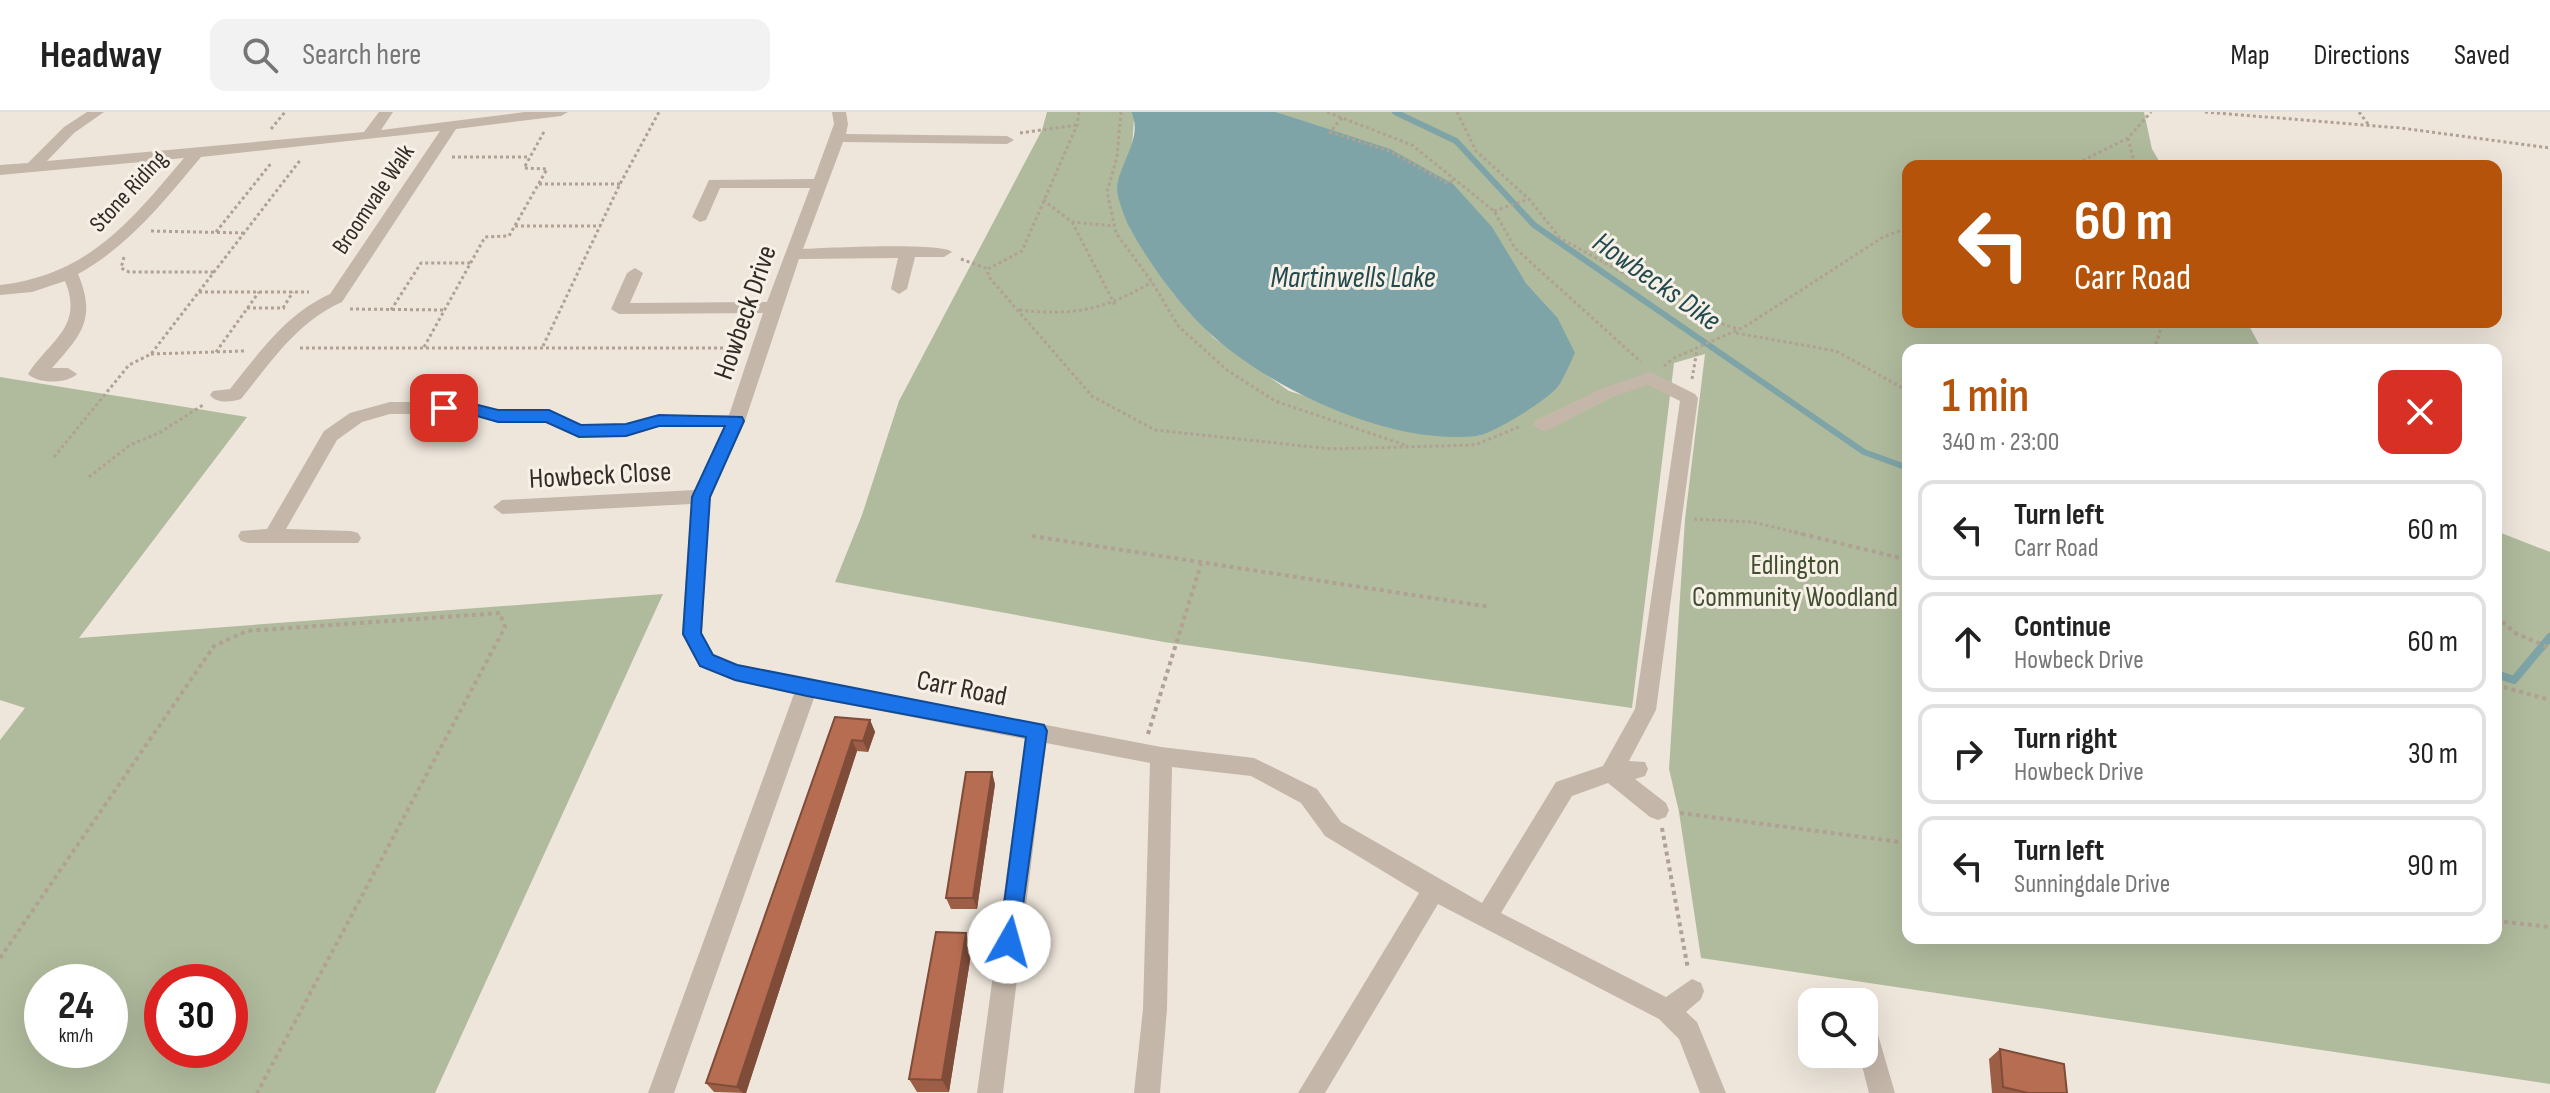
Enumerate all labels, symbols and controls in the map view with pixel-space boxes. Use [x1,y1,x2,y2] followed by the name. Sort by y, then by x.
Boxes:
[210,19,770,91] search box
[40,33,162,78] text: Headway
[238,33,282,77] icon: search
[302,37,421,73] text: Search here
[2231,39,2270,72] text: Map
[2314,39,2410,72] text: Directions
[2454,39,2510,72] text: Saved
[326,139,421,260] street label: Broomvale Walk
[83,145,173,238] street label: Stone Riding
[2074,189,2173,256] text: 60 m
[1942,192,2046,296] icon: left
[1586,225,1728,339] water label: Howbecks Dike
[707,241,784,384] street label: Howbeck Drive
[2074,257,2191,300] text: Carr Road
[1271,260,1436,296] water label: Martinwells Lake
[1942,368,2029,425] text: 1 min
[2378,370,2462,454] button: close
[410,374,478,442] pin
[422,386,466,430] icon: arrive
[1942,427,2059,458] text: 340 m · 23:00
[528,455,672,496] street label: Howbeck Close
[2014,497,2104,533] text: Turn left
[1946,508,1990,552] icon: left
[2407,512,2458,548] text: 60 m
[2014,533,2099,564] text: Carr Road
[1692,549,1898,614] park label: Edlington Community Woodland
[2014,609,2111,645] text: Continue
[1946,620,1990,664] icon: ahead
[2407,624,2458,660] text: 60 m
[2014,645,2144,676] text: Howbeck Drive
[914,664,1010,713] street label: Carr Road
[2014,721,2117,757] text: Turn right
[1946,732,1990,776] icon: right
[2408,736,2458,772] text: 30 m
[2014,757,2144,788] text: Howbeck Drive
[2014,833,2104,869] text: Turn left
[1946,844,1990,888] icon: left
[2407,848,2458,884] text: 90 m
[2014,869,2170,900] text: Sunningdale Drive
[967,900,1051,984] position arrow
[144,964,248,1068] speed limit sign: 30
[58,982,94,1030] text: 24
[1798,988,1878,1068] map controls
[1798,988,1878,1068] button: search
[59,1024,93,1048] text: km/h

